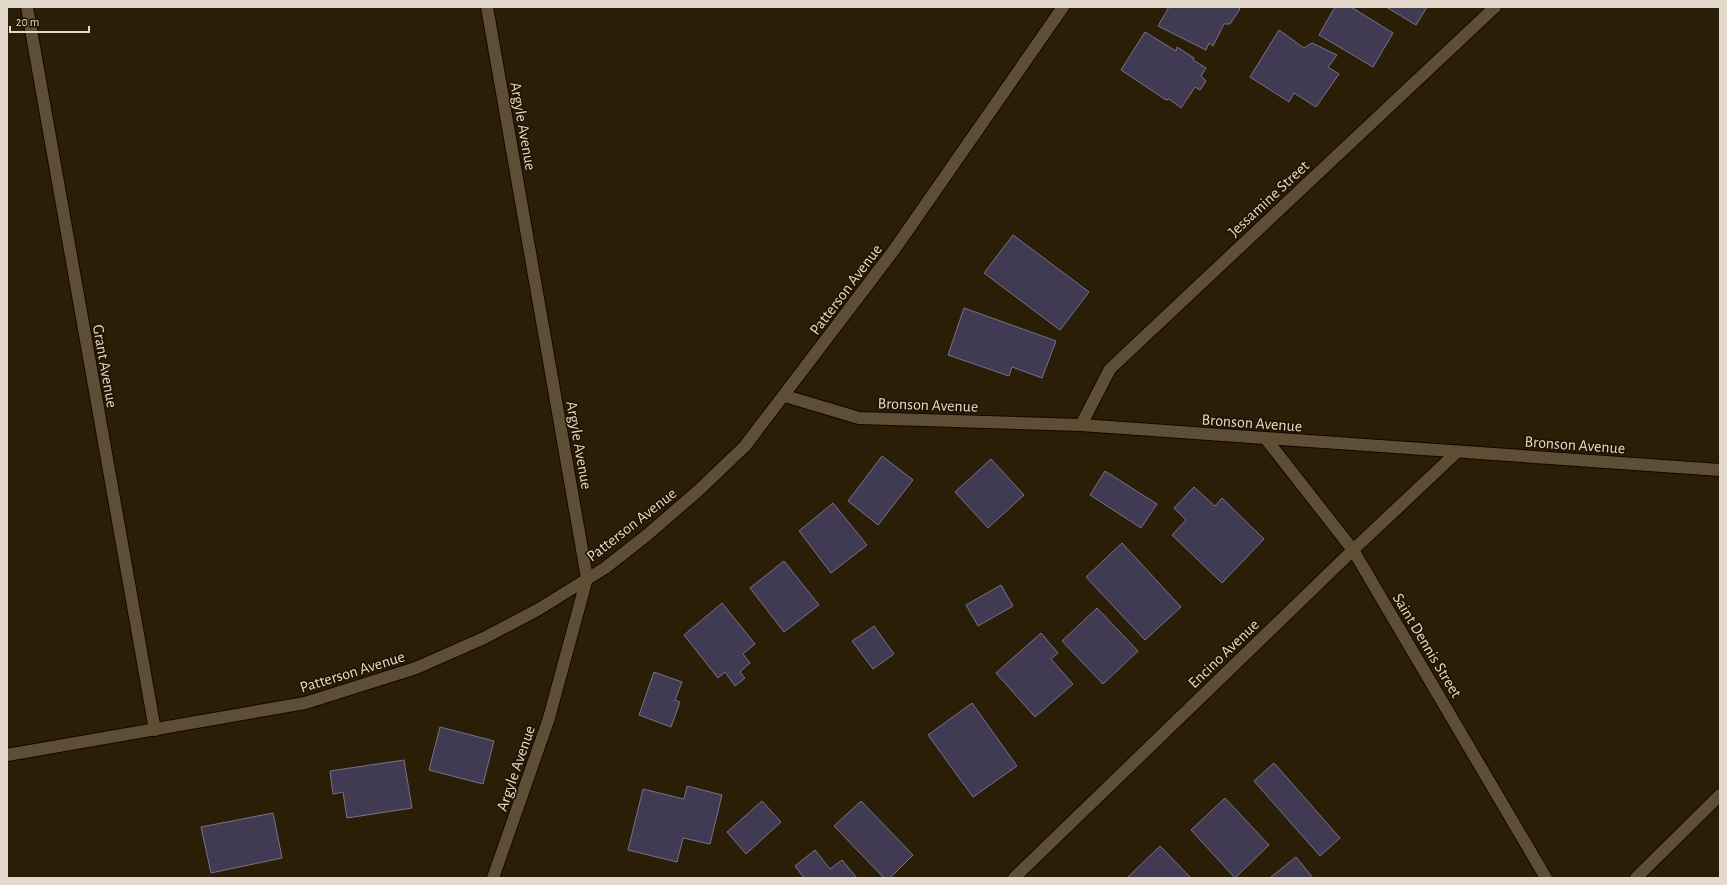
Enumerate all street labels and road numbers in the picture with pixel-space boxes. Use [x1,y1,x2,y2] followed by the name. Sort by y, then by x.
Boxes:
[506,81,539,172] street label: Argyle Avenue
[1225,158,1312,240] street label: Jessamine Street
[807,241,885,338] street label: Patterson Avenue
[90,323,120,409] street label: Grant Avenue
[877,395,979,415] street label: Bronson Avenue
[562,400,595,491] street label: Argyle Avenue
[1201,412,1303,434] street label: Bronson Avenue
[1524,434,1626,456] street label: Bronson Avenue
[584,485,679,565] street label: Patterson Avenue
[1390,591,1465,700] street label: Saint Dennis Street
[1185,616,1262,691] street label: Encino Avenue
[298,648,407,696] street label: Patterson Avenue
[494,723,539,814] street label: Argyle Avenue

